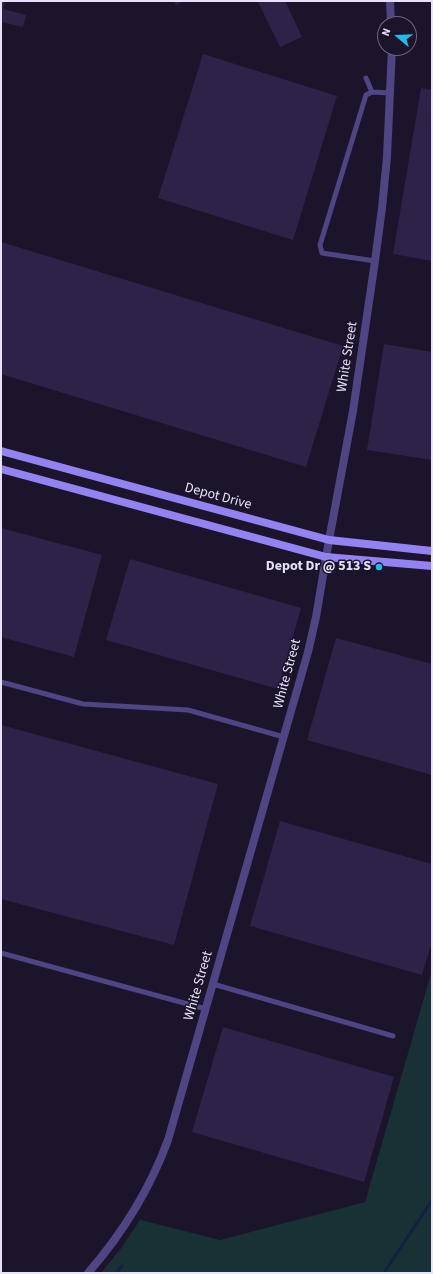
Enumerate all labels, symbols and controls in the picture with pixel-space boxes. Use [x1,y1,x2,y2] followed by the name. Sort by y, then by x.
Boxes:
[377,16,417,56] north arrow
[378,26,394,38] text: N
[334,320,362,394] street label: White Street
[183,480,253,514] street label: Depot Drive
[266,559,371,575] place label: Depot Dr @ 513 S
[374,562,384,572] marker: Depot Dr @ 513 S
[271,637,305,711] street label: White Street
[181,949,217,1023] street label: White Street

